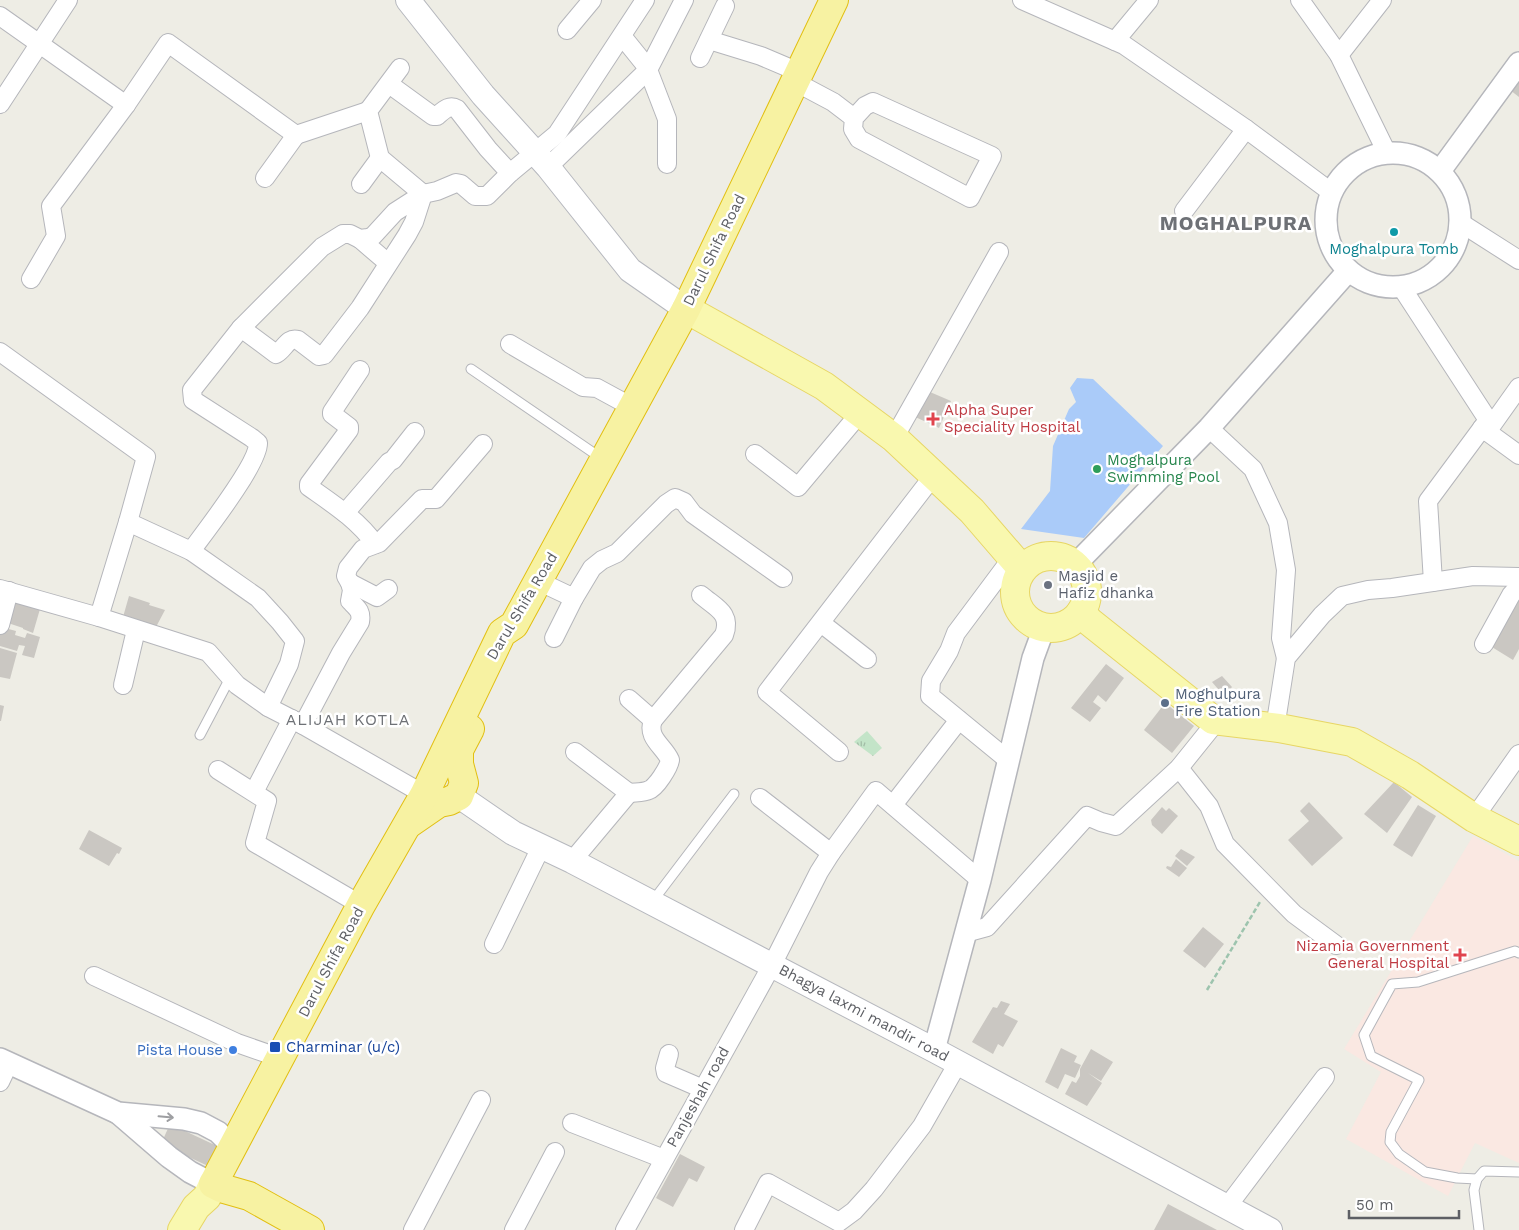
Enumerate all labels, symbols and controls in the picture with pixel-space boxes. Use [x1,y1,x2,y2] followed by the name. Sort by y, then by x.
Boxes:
[679,191,749,309] street label: Darul Shifa Road
[1160,211,1312,235] district label: MOGHALPURA
[1388,226,1400,238] marker: Moghalpura Tomb
[1329,240,1459,258] place label: Moghalpura Tomb
[944,401,1081,436] place label: Alpha Super Speciality Hospital
[926,412,940,426] marker: Alpha Super Speciality Hospital
[1107,451,1220,486] place label: Moghalpura Swimming Pool
[1091,463,1103,475] marker: Moghalpura Swimming Pool
[483,549,561,663] street label: Darul Shifa Road
[1058,567,1154,602] place label: Masjid e Hafiz dhanka
[1042,579,1054,591] marker: Masjid e Hafiz dhanka
[1175,685,1261,720] place label: Moghulpura Fire Station
[1159,697,1171,709] marker: Moghulpura Fire Station
[286,710,410,729] district label: ALIJAH KOTLA
[294,904,368,1020] street label: Darul Shifa Road
[1296,937,1450,972] place label: Nizamia Government General Hospital
[1453,948,1467,962] marker: Nizamia Government General Hospital
[776,960,952,1066] street label: Bhagya laxmi mandir road
[286,1038,400,1056] place label: Charminar (u/c)
[268,1040,282,1054] marker: Charminar (u/c)
[137,1041,223,1059] place label: Pista House
[663,1043,733,1151] street label: Panjeshah road
[227,1044,239,1056] marker: Pista House
[158,1113,174,1122] one-way arrow
[1349,1188,1459,1220] scale bar
[1356,1196,1393,1214] text: 50 m

